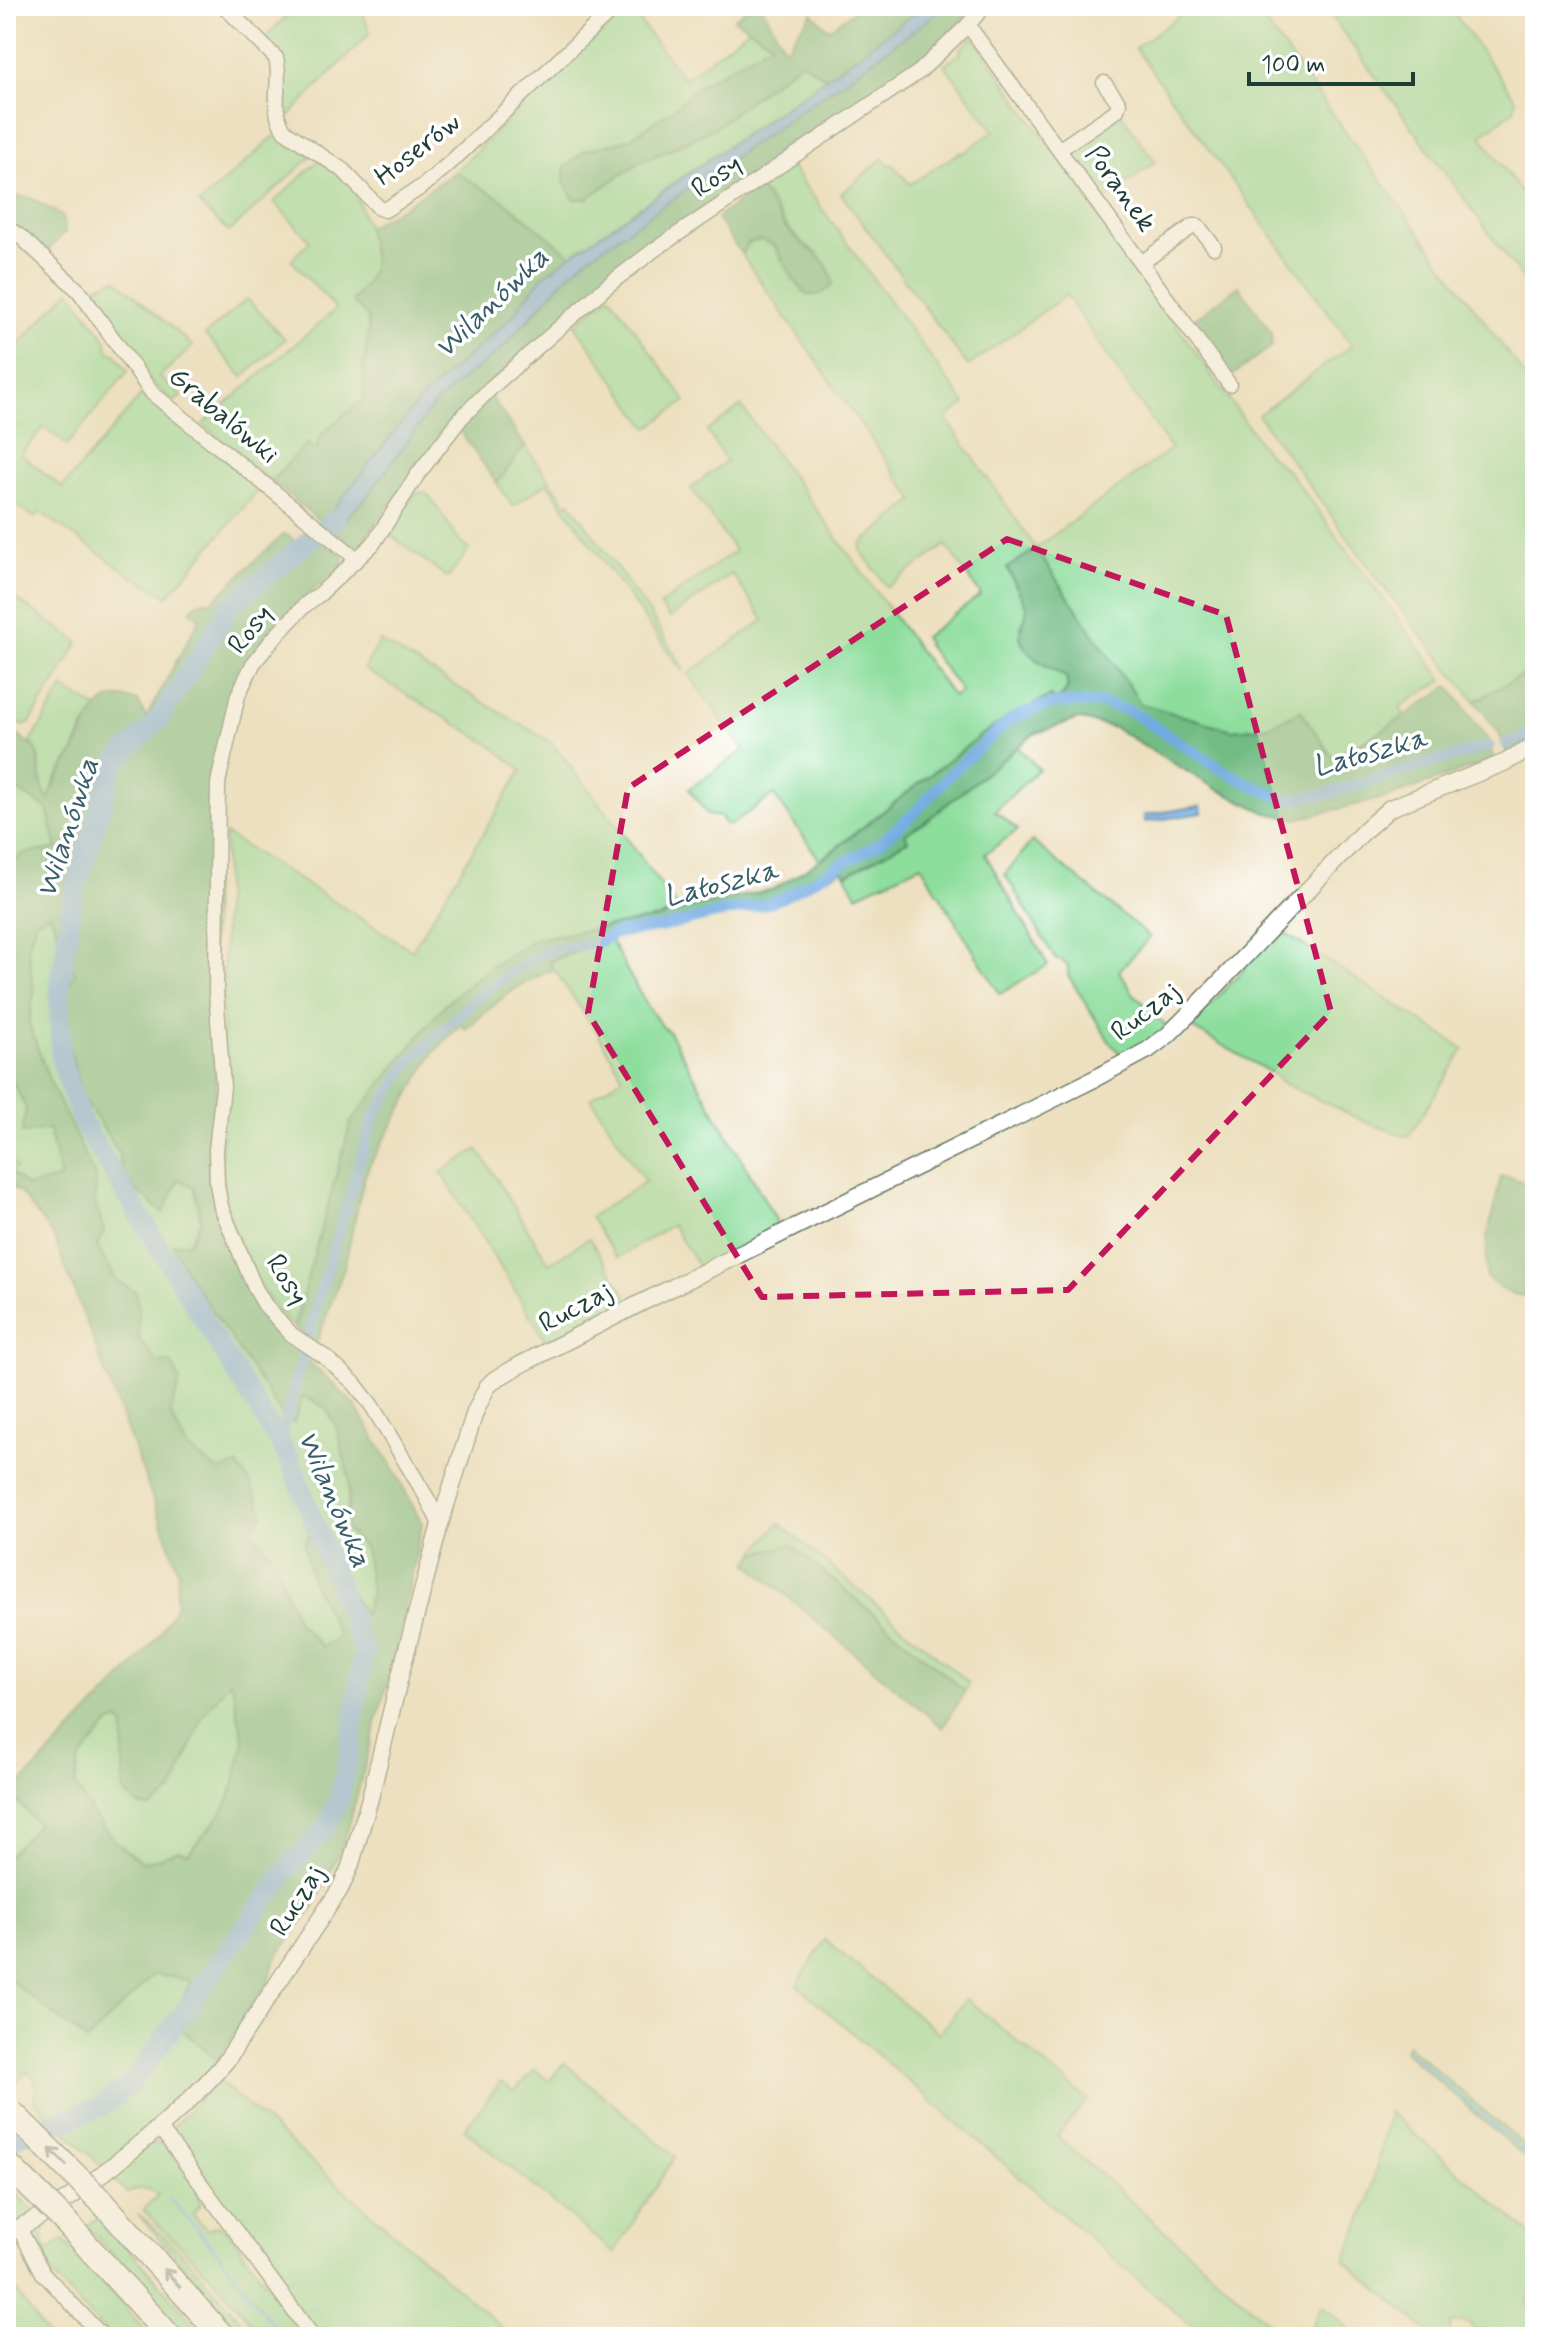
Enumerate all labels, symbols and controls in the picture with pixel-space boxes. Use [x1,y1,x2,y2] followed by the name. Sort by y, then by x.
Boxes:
[1249,36,1413,86] scale bar
[1261,50,1325,81] text: 100 m
[367,105,469,195] street label: Hoserów
[1076,138,1164,240] street label: Poranek
[684,146,750,208] street label: Rosy
[426,239,558,367] water label: Wilanówka
[160,359,286,473] street label: Grabalówki
[220,597,282,663] street label: Rosy
[1309,719,1432,787] water label: Latoszka
[27,753,109,903] water label: Wilanówka
[660,851,783,917] water label: Latoszka
[1104,973,1188,1051] street label: Ruczaj
[256,1247,316,1313] street label: Rosy
[533,1273,619,1343] street label: Ruczaj
[288,1425,380,1573] water label: Wilanówka
[262,1858,334,1944] street label: Ruczaj
[48,2147,67,2167] one-way arrow
[164,2268,182,2288] one-way arrow

